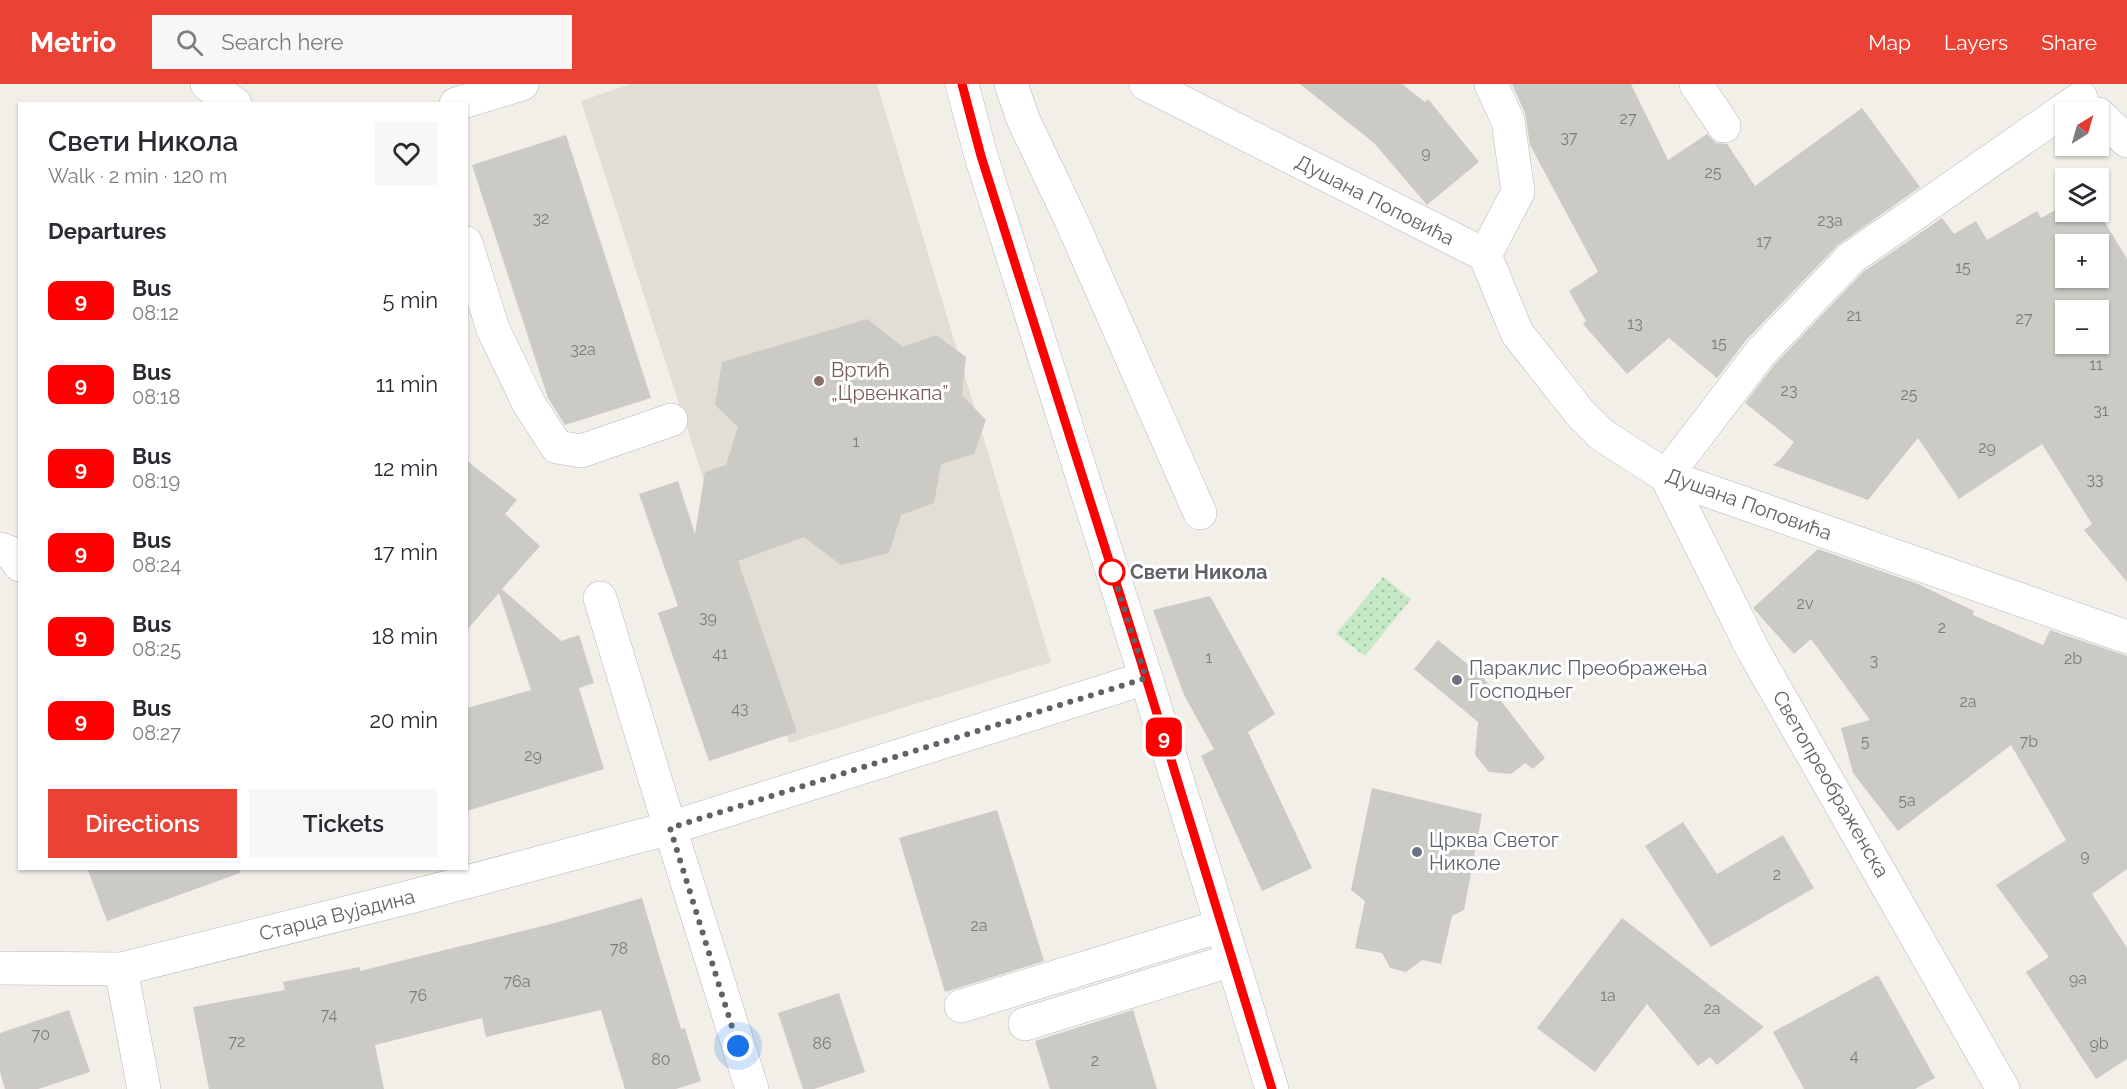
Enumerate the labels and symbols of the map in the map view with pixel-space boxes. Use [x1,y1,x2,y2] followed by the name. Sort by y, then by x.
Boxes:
[2055,102,2109,156] north arrow
[1620,109,1637,128] house number: 27
[1560,128,1578,147] house number: 37
[1421,143,1431,162] house number: 9
[1292,150,1458,250] street label: Душана Поповића
[1704,163,1722,182] house number: 25
[533,209,549,228] house number: 32
[1817,211,1843,230] house number: 23a
[1756,232,1772,251] house number: 17
[1955,258,1971,277] house number: 15
[1846,306,1862,325] house number: 21
[2016,309,2033,328] house number: 27
[1627,314,1643,333] house number: 13
[1711,334,1727,353] house number: 15
[570,340,596,359] house number: 32a
[2089,355,2103,374] house number: 11
[831,358,948,405] place label: Вртић „Црвенкапа”
[812,374,826,388] marker: Вртић „Црвенкапа”
[1781,381,1797,400] house number: 23
[1900,385,1918,404] house number: 25
[2093,401,2109,420] house number: 31
[853,432,860,451] house number: 1
[1978,438,1996,457] house number: 29
[1663,463,1835,545] street label: Душана Поповића
[2086,470,2104,489] house number: 33
[1099,559,1125,585] marker: Свети Никола
[1130,560,1268,584] place label: Свети Никола
[1797,594,1814,613] house number: 2v
[699,608,717,627] house number: 39
[1938,618,1946,637] house number: 2
[712,644,728,663] house number: 41
[1206,648,1213,667] house number: 1
[2064,649,2082,668] house number: 2b
[1870,651,1878,670] house number: 3
[1469,656,1707,703] place label: Параклис Преображења Господњег
[1450,673,1464,687] marker: Параклис Преображења Господњег
[1768,686,1894,882] street label: Светопреображенска
[1959,692,1977,711] house number: 2a
[731,699,749,718] house number: 43
[1144,718,1184,756] line badge: 9
[1861,732,1870,751] house number: 5
[2020,732,2038,751] house number: 7b
[524,746,542,765] house number: 29
[1898,791,1916,810] house number: 5a
[1429,828,1559,875] place label: Црква Светог Николе
[1410,845,1424,859] marker: Црква Светог Николе
[2080,846,2090,865] house number: 9
[1773,865,1781,884] house number: 2
[257,884,417,946] street label: Старца Вујадина
[970,916,988,935] house number: 2a
[610,939,628,958] house number: 78
[2069,969,2087,988] house number: 9a
[504,972,530,991] house number: 76a
[409,986,427,1005] house number: 76
[1600,986,1616,1005] house number: 1a
[1703,999,1721,1018] house number: 2a
[321,1005,337,1024] house number: 74
[32,1025,50,1044] house number: 70
[723,1031,753,1061] your location
[229,1032,245,1051] house number: 72
[812,1034,832,1053] house number: 86
[2089,1034,2109,1053] house number: 9b
[1850,1046,1859,1065] house number: 4
[651,1050,671,1069] house number: 80
[1091,1051,1099,1070] house number: 2

